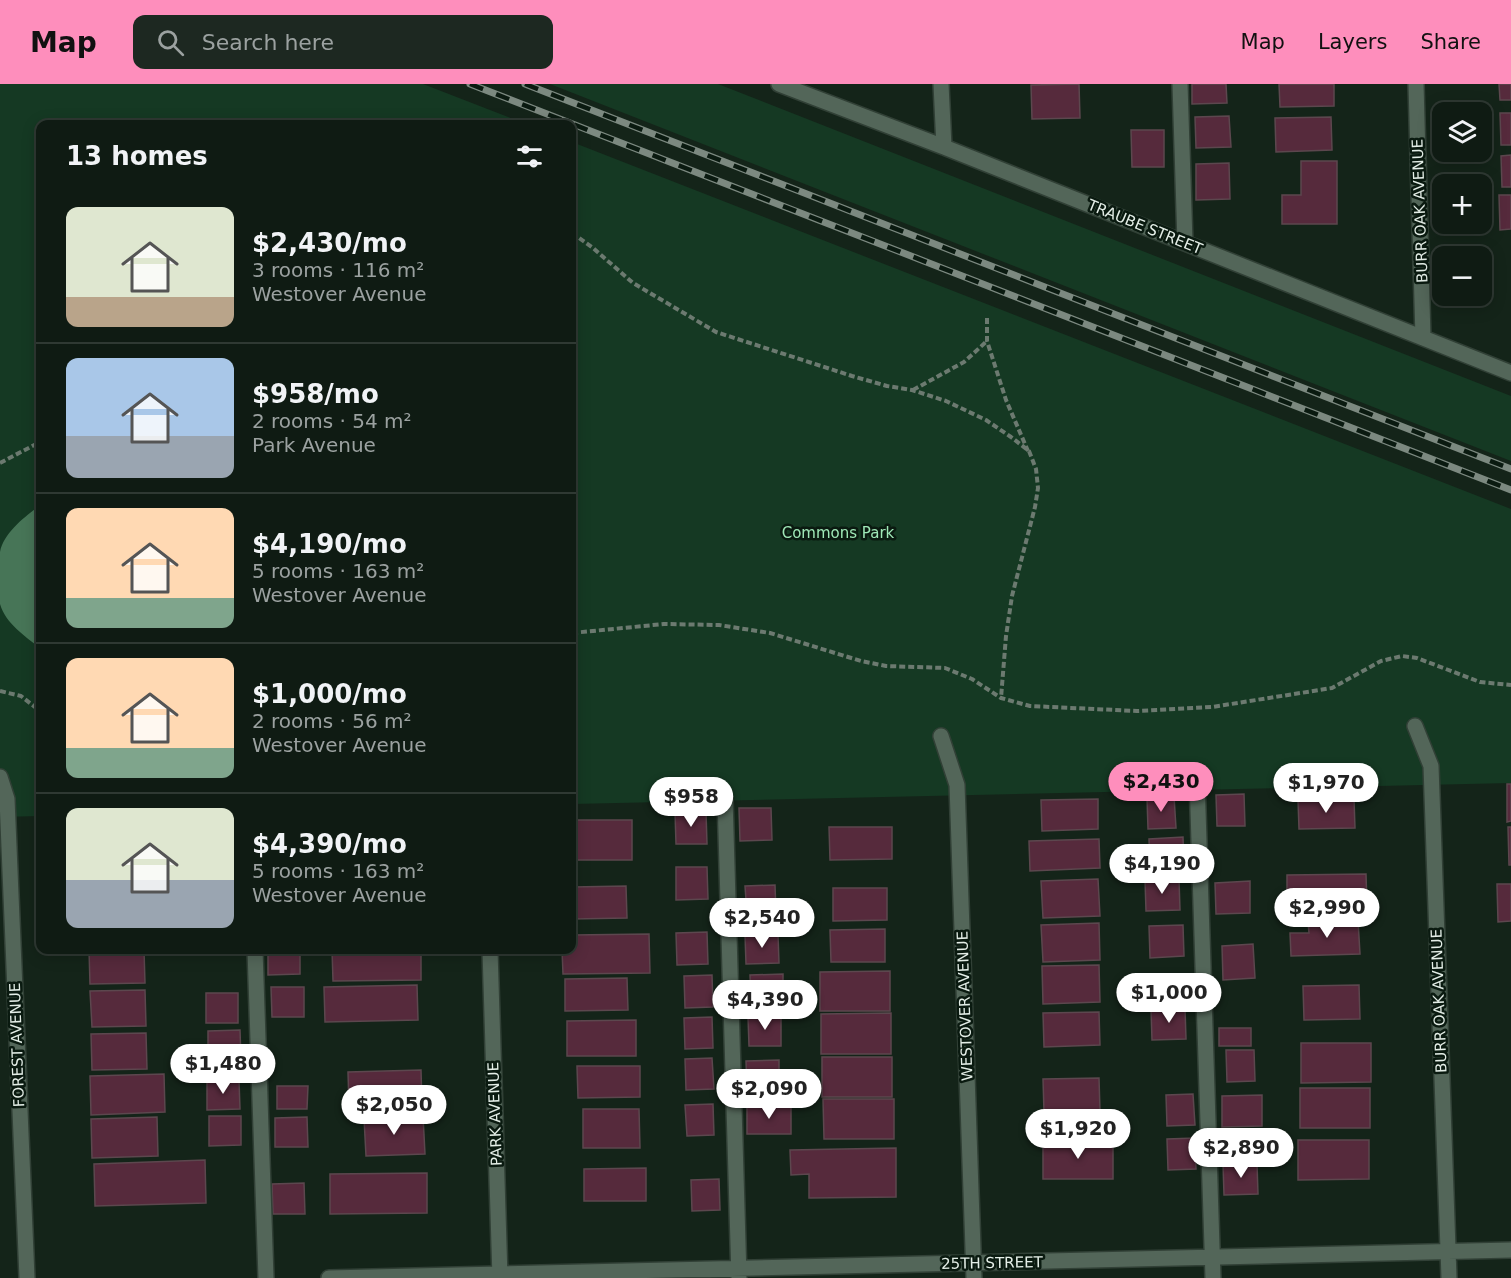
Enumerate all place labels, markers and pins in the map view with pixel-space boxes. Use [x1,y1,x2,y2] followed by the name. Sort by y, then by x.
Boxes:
[1112,762,1210,813] pin: $2,430
[1277,763,1375,814] pin: $1,970
[655,777,727,828] pin: $958
[1113,844,1211,895] pin: $4,190
[1278,888,1376,939] pin: $2,990
[713,898,811,949] pin: $2,540
[1120,973,1218,1024] pin: $1,000
[716,980,814,1031] pin: $4,390
[174,1044,272,1095] pin: $1,480
[720,1069,818,1120] pin: $2,090
[345,1085,443,1136] pin: $2,050
[1029,1109,1127,1160] pin: $1,920
[1192,1128,1290,1179] pin: $2,890

